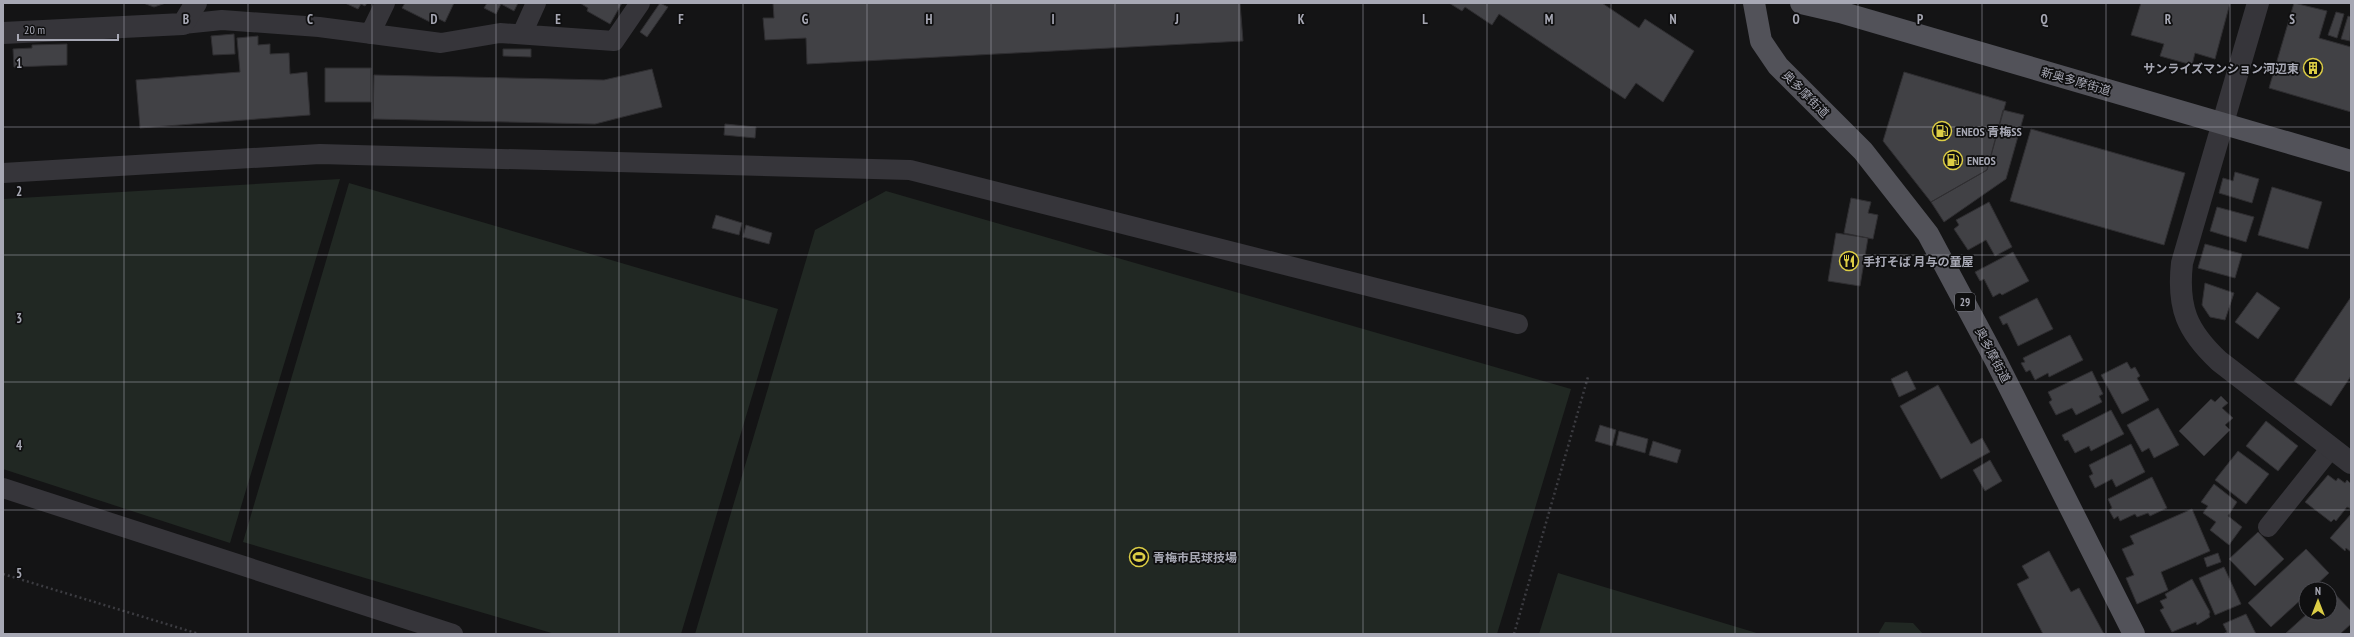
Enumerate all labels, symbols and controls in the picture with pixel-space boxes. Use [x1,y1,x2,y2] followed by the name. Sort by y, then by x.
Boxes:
[183,11,189,28] text: B
[307,11,313,28] text: C
[431,11,438,28] text: D
[555,11,561,28] text: E
[678,11,684,28] text: F
[802,11,809,28] text: G
[926,11,933,28] text: H
[1051,11,1055,28] text: I
[1174,11,1179,28] text: J
[1298,11,1305,28] text: K
[1422,11,1428,28] text: L
[1545,11,1554,28] text: M
[1669,11,1677,28] text: N
[1792,11,1800,28] text: O
[1917,11,1923,28] text: P
[2040,11,2048,28] text: Q
[2165,11,2172,28] text: R
[2289,11,2295,28] text: S
[18,16,118,42] scale bar
[24,22,45,37] text: 20 m
[16,55,22,72] text: 1
[2302,57,2324,79] building icon: サンライズマンション河辺東
[2143,61,2299,76] place label: サンライズマンション河辺東
[2039,64,2113,98] street label: 新奥多摩街道
[1779,67,1833,121] street label: 奥多摩街道
[1931,120,1953,142] fuel station icon: ENEOS 青梅SS
[1956,124,2022,139] place label: ENEOS 青梅SS
[1942,149,1964,171] fuel station icon: ENEOS
[1967,153,1996,168] place label: ENEOS
[16,183,22,200] text: 2
[1838,250,1860,272] restaurant icon: 手打そば 月与の童屋
[1863,254,1973,269] place label: 手打そば 月与の童屋
[1955,293,1975,311] road number: 29
[16,310,22,327] text: 3
[1972,325,2014,385] street label: 奥多摩街道
[16,437,23,454] text: 4
[1128,546,1150,568] sports icon: 青梅市民球技場
[1153,550,1237,565] place label: 青梅市民球技場
[16,565,22,582] text: 5
[2298,581,2338,621] north arrow
[2315,584,2321,598] text: N

